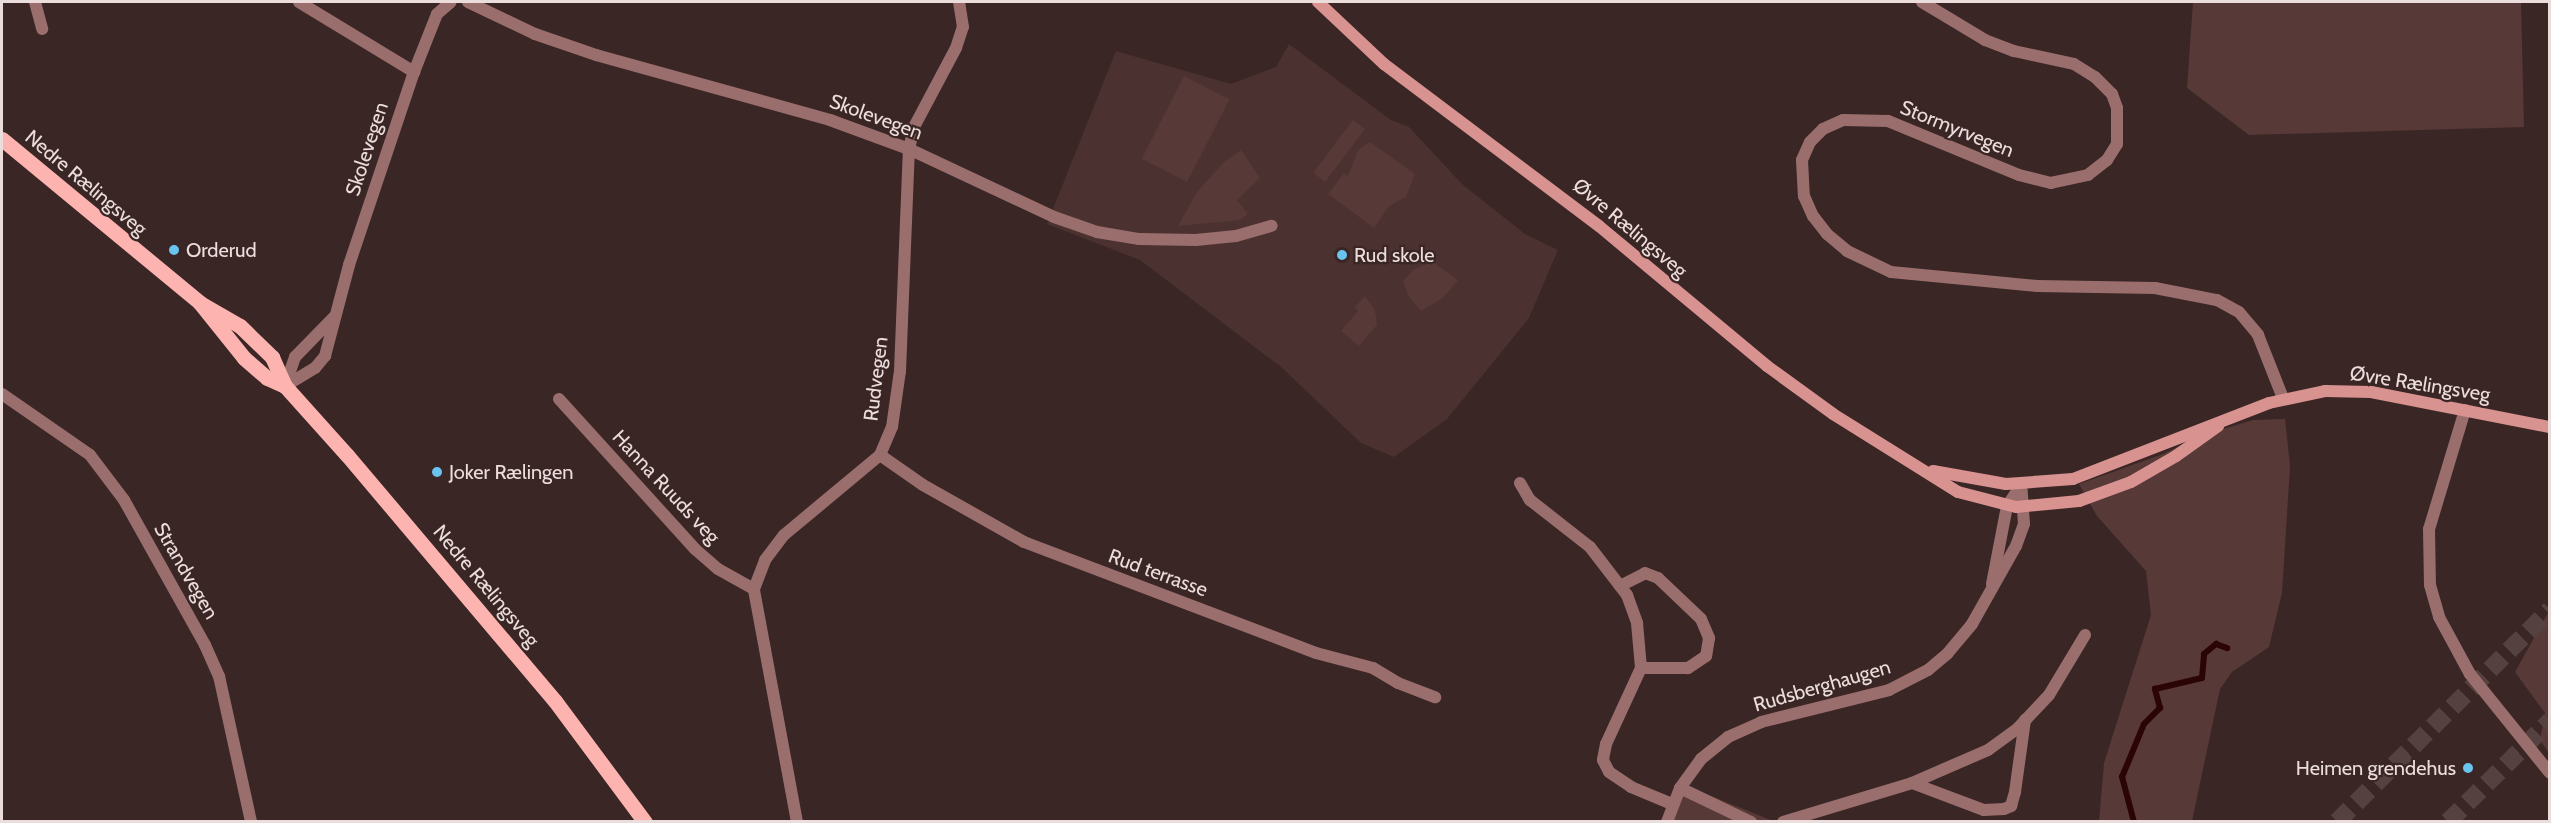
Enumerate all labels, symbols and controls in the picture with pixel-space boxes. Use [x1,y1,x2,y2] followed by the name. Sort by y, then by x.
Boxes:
[826,89,926,145] street label: Skolevegen
[1897,95,2017,163] street label: Stormyrvegen
[341,99,393,199] street label: Skolevegen
[20,125,152,241] street label: Nedre Rælingsveg
[1568,173,1692,283] street label: Øvre Rælingsveg
[186,238,257,262] place label: Orderud
[167,243,181,257] marker: Orderud
[1354,243,1435,267] place label: Rud skole
[1335,248,1349,262] marker: Rud skole
[859,336,893,422] street label: Rudvegen
[2348,361,2492,407] street label: Øvre Rælingsveg
[607,425,725,549] street label: Hanna Ruuds veg
[449,460,573,484] place label: Joker Rælingen
[430,465,444,479] marker: Joker Rælingen
[149,518,223,624] street label: Strandvegen
[428,520,544,652] street label: Nedre Rælingsveg
[1105,544,1211,602] street label: Rud terrasse
[1751,655,1893,717] street label: Rudsberghaugen
[2296,756,2456,780] place label: Heimen grendehus
[2461,761,2475,775] marker: Heimen grendehus

